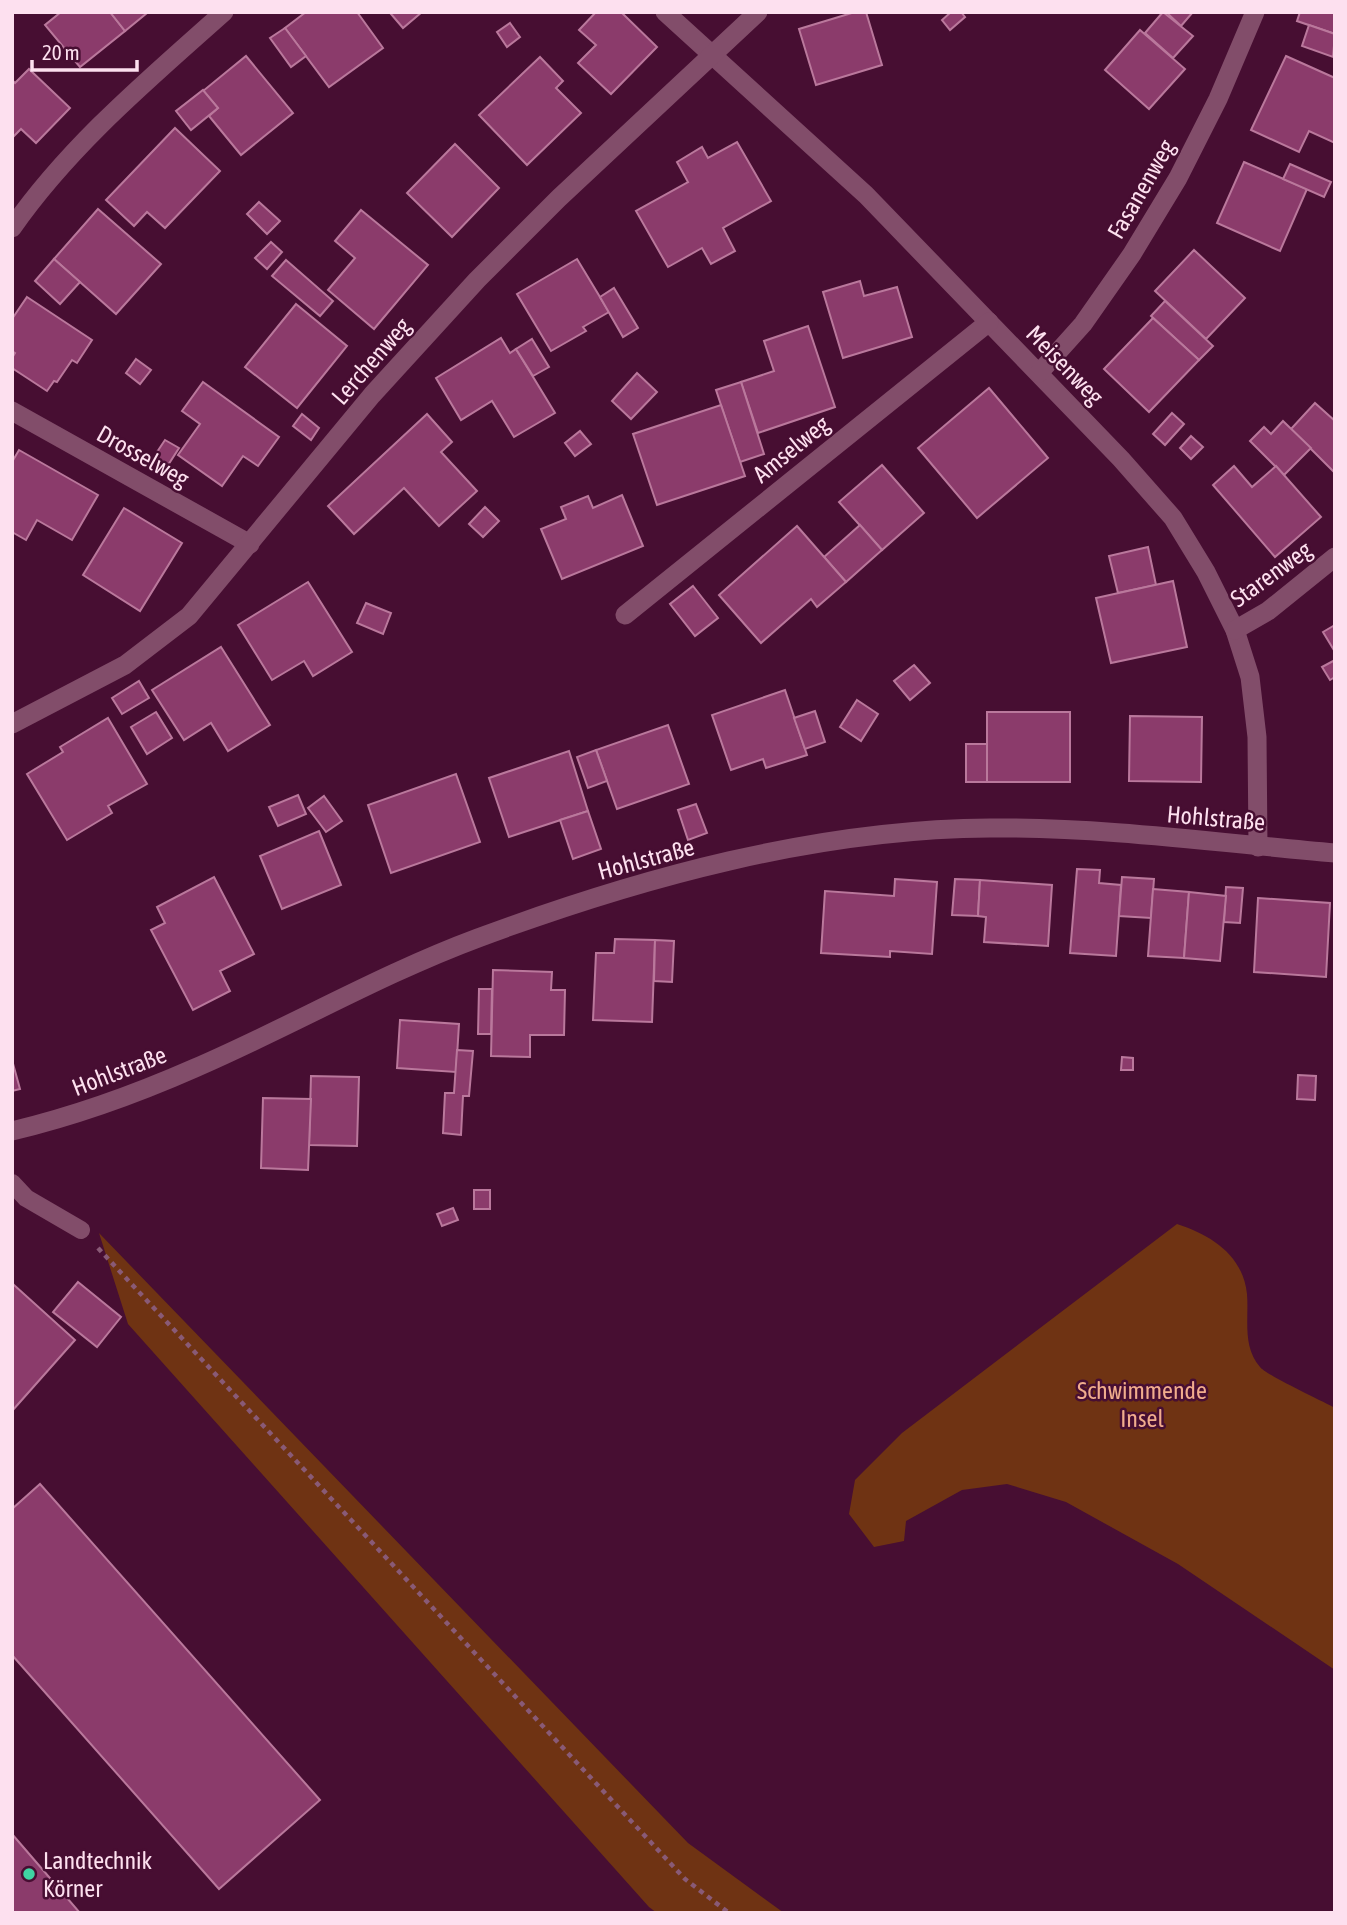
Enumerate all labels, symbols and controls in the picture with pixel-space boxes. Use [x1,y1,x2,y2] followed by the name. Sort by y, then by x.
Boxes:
[32,28,136,72] scale bar
[42,40,80,64] text: 20 m
[1102,134,1180,243] street label: Fasanenweg
[326,312,416,410] street label: Lerchenweg
[1021,320,1110,410] street label: Meisenweg
[748,410,835,488] street label: Amselweg
[92,420,194,493] street label: Drosselweg
[1225,535,1317,612] street label: Starenweg
[1166,800,1266,836] street label: Hohlstraße
[595,833,697,885] street label: Hohlstraße
[68,1041,170,1101] street label: Hohlstraße
[1077,1377,1207,1432] park label: Schwimmende Insel
[43,1847,153,1902] place label: Landtechnik Körner
[21,1866,37,1882] marker: Landtechnik Körner

